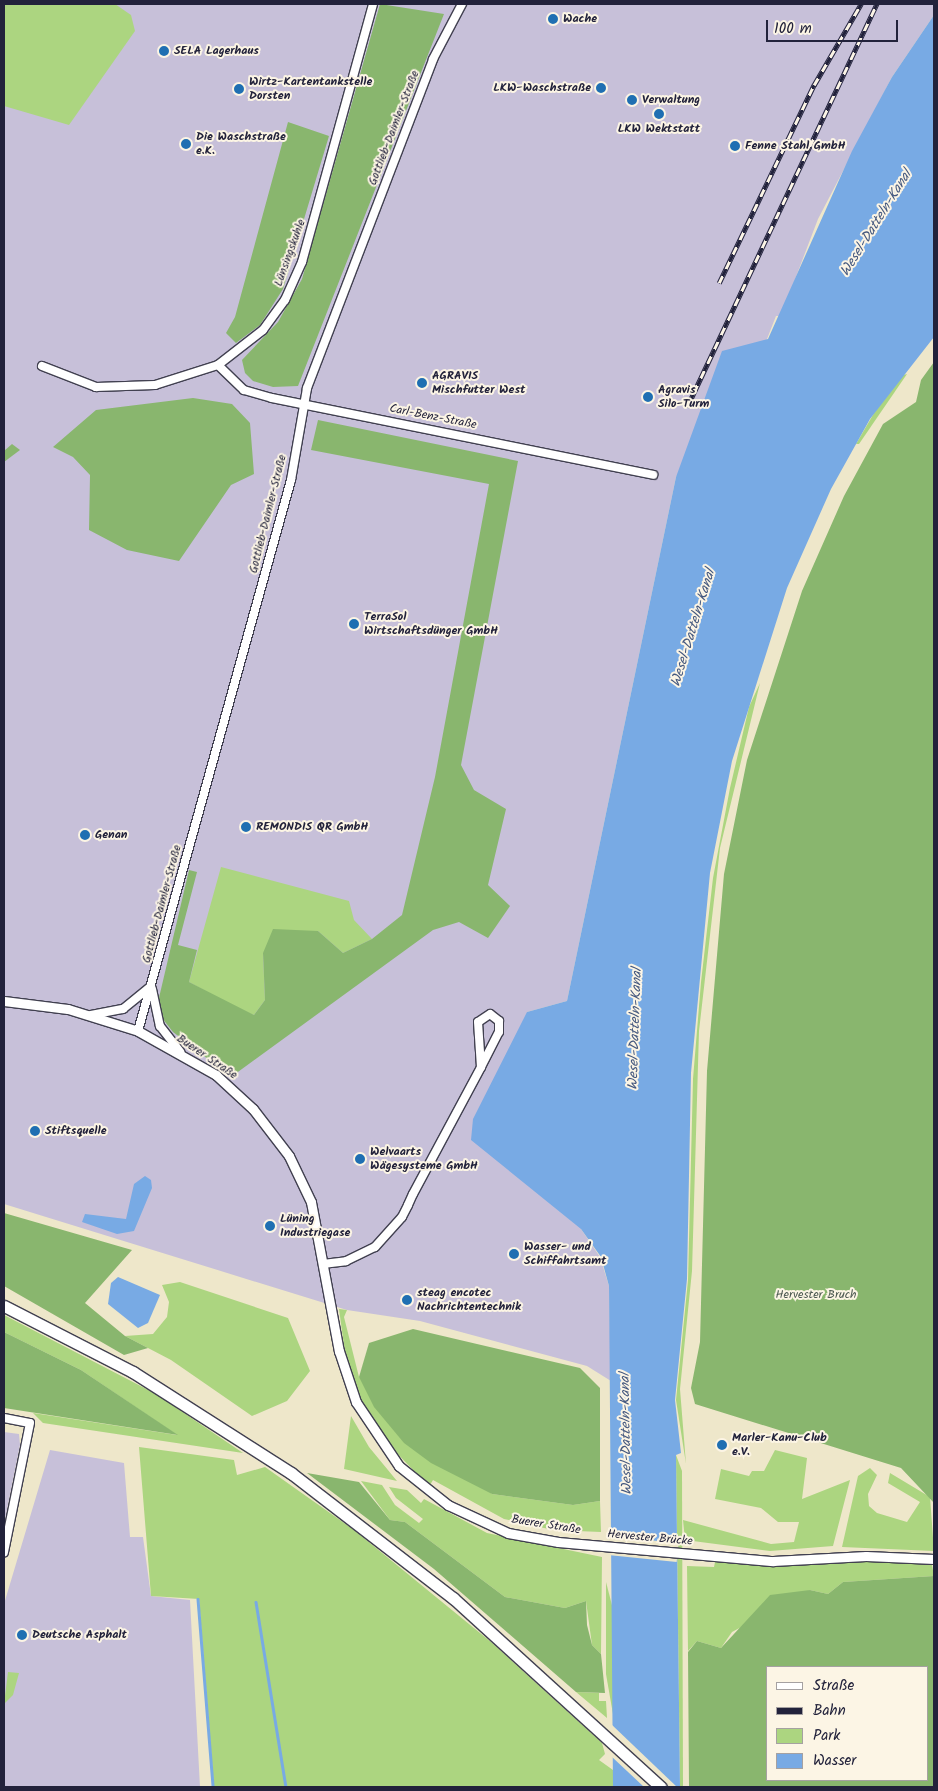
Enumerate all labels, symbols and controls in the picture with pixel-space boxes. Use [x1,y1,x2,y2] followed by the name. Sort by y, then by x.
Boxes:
[768,10,900,42] scale bar
[563,12,597,26] place label: Wache
[547,13,559,25] marker: Wache
[774,17,812,41] text: 100 m
[174,44,259,58] place label: SELA Lagerhaus
[158,45,170,57] marker: SELA Lagerhaus
[365,69,423,187] street label: Gottlieb-Daimler-Straße
[249,75,372,103] place label: Wirtz-Kartentankstelle Dorsten
[493,81,591,95] place label: LKW-Waschstraße
[595,82,607,94] marker: LKW-Waschstraße
[233,83,245,95] marker: Wirtz-Kartentankstelle Dorsten
[642,93,700,107] place label: Verwaltung
[626,94,638,106] marker: Verwaltung
[653,108,665,120] marker: LKW Wektstatt
[618,122,700,136] place label: LKW Wektstatt
[196,130,286,158] place label: Die Waschstraße e.K.
[180,138,192,150] marker: Die Waschstraße e.K.
[745,139,845,153] place label: Fenne Stahl GmbH
[729,140,741,152] marker: Fenne Stahl GmbH
[837,167,915,279] water label: Wesel-Datteln-Kanal
[271,218,309,288] street label: Lünsingskuhle
[432,369,525,397] place label: AGRAVIS Mischfutter West
[416,377,428,389] marker: AGRAVIS Mischfutter West
[658,383,709,411] place label: Agravis Silo-Turm
[642,391,654,403] marker: Agravis Silo-Turm
[388,401,478,433] street label: Carl-Benz-Straße
[246,453,290,575] street label: Gottlieb-Daimler-Straße
[667,567,719,689] water label: Wesel-Datteln-Kanal
[364,610,498,638] place label: TerraSol Wirtschaftsdünger GmbH
[348,618,360,630] marker: TerraSol Wirtschaftsdünger GmbH
[256,820,368,834] place label: REMONDIS QR GmbH
[240,821,252,833] marker: REMONDIS QR GmbH
[95,828,127,842] place label: Genan
[79,829,91,841] marker: Genan
[139,843,185,965] street label: Gottlieb-Daimler-Straße
[624,968,646,1090] water label: Wesel-Datteln-Kanal
[174,1031,240,1083] street label: Buerer Straße
[45,1124,107,1138] place label: Stiftsquelle
[29,1125,41,1137] marker: Stiftsquelle
[370,1145,478,1173] place label: Welvaarts Wägesysteme GmbH
[354,1153,366,1165] marker: Welvaarts Wägesysteme GmbH
[280,1212,350,1240] place label: Lüning Industriegase
[264,1220,276,1232] marker: Lüning Industriegase
[524,1240,606,1268] place label: Wasser- und Schiffahrtsamt
[508,1248,520,1260] marker: Wasser- und Schiffahrtsamt
[417,1286,521,1314] place label: steag encotec Nachrichtentechnik
[776,1288,856,1302] park label: Hervester Bruch
[401,1294,413,1306] marker: steag encotec Nachrichtentechnik
[617,1373,635,1495] water label: Wesel-Datteln-Kanal
[732,1431,827,1459] place label: Marler-Kanu-Club e.V.
[716,1439,728,1451] marker: Marler-Kanu-Club e.V.
[510,1512,582,1538] street label: Buerer Straße
[607,1527,693,1549] street label: Hervester Brücke
[32,1628,127,1642] place label: Deutsche Asphalt
[16,1629,28,1641] marker: Deutsche Asphalt
[766,1666,928,1781] legend
[813,1674,854,1698] text: Straße
[813,1699,846,1723] text: Bahn
[813,1724,840,1748] text: Park
[813,1749,856,1773] text: Wasser

